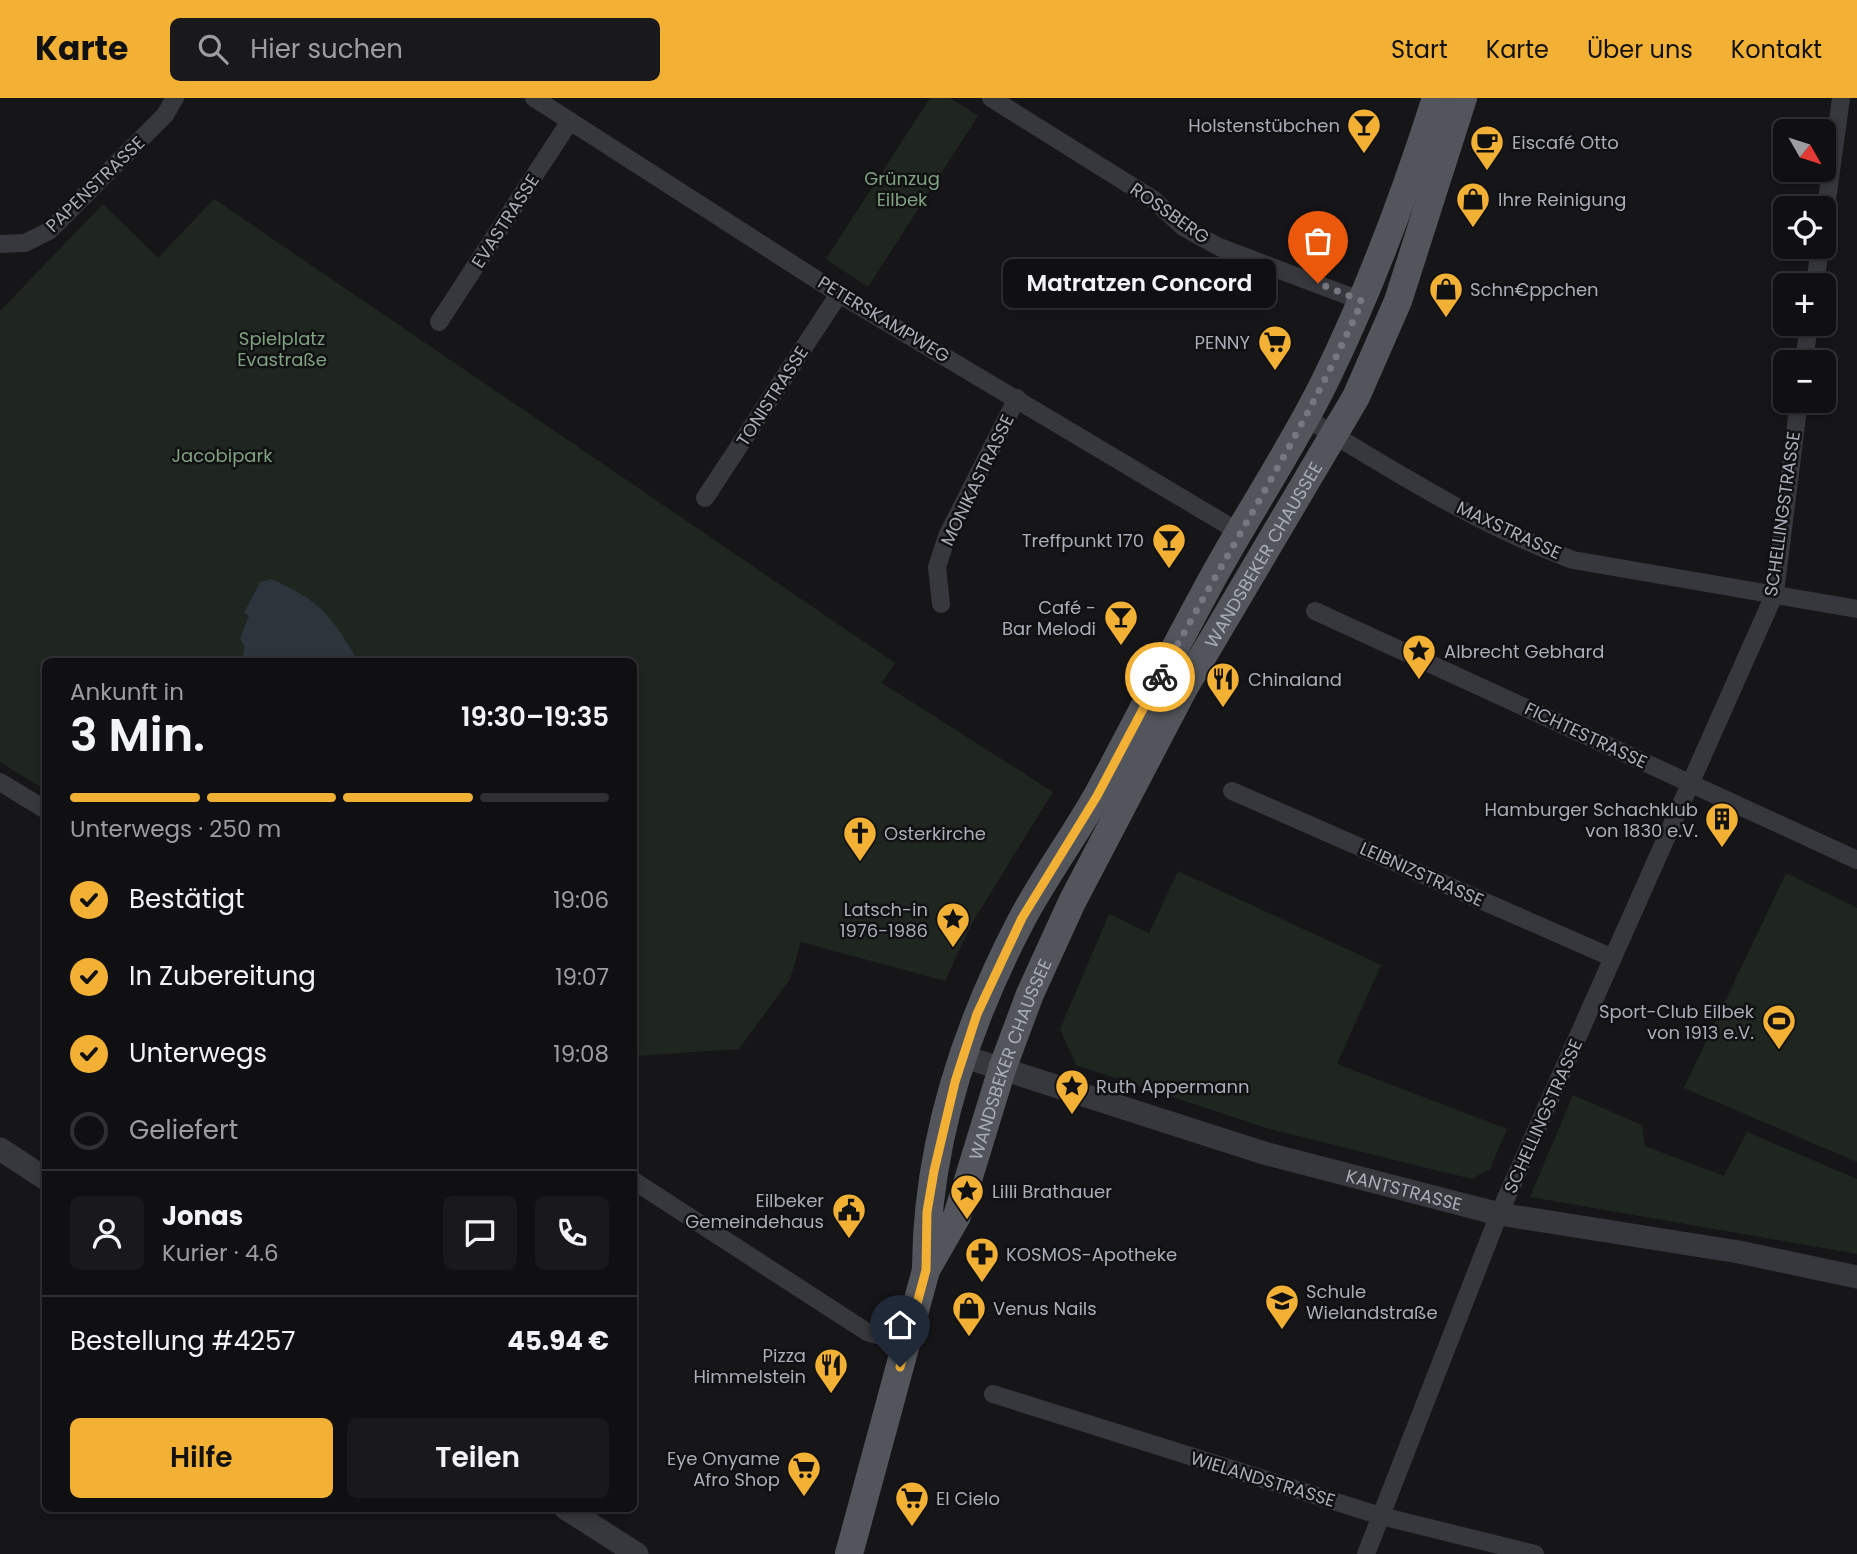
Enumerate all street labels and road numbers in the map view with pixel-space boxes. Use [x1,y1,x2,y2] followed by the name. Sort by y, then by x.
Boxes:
[40,130,150,238] street label: PAPENSTRASSE
[465,169,545,273] street label: EVASTRASSE
[1125,177,1215,249] street label: ROSSBERG
[813,270,955,368] street label: PETERSKAMPWEG
[730,341,814,451] street label: TONISTRASSE
[934,410,1020,550] street label: MONIKASTRASSE
[1758,430,1806,598] street label: SCHELLINGSTRASSE
[1198,457,1328,652] street label: WANDSBEKER CHAUSSEE
[1453,495,1565,565] street label: MAXSTRASSE
[1521,696,1651,774] street label: FICHTESTRASSE
[1356,836,1488,912] street label: LEIBNIZSTRASSE
[962,954,1057,1163] street label: WANDSBEKER CHAUSSEE
[1498,1035,1588,1197] street label: SCHELLINGSTRASSE
[1343,1162,1465,1216] street label: KANTSTRASSE
[1187,1445,1339,1513] street label: WIELANDSTRASSE

